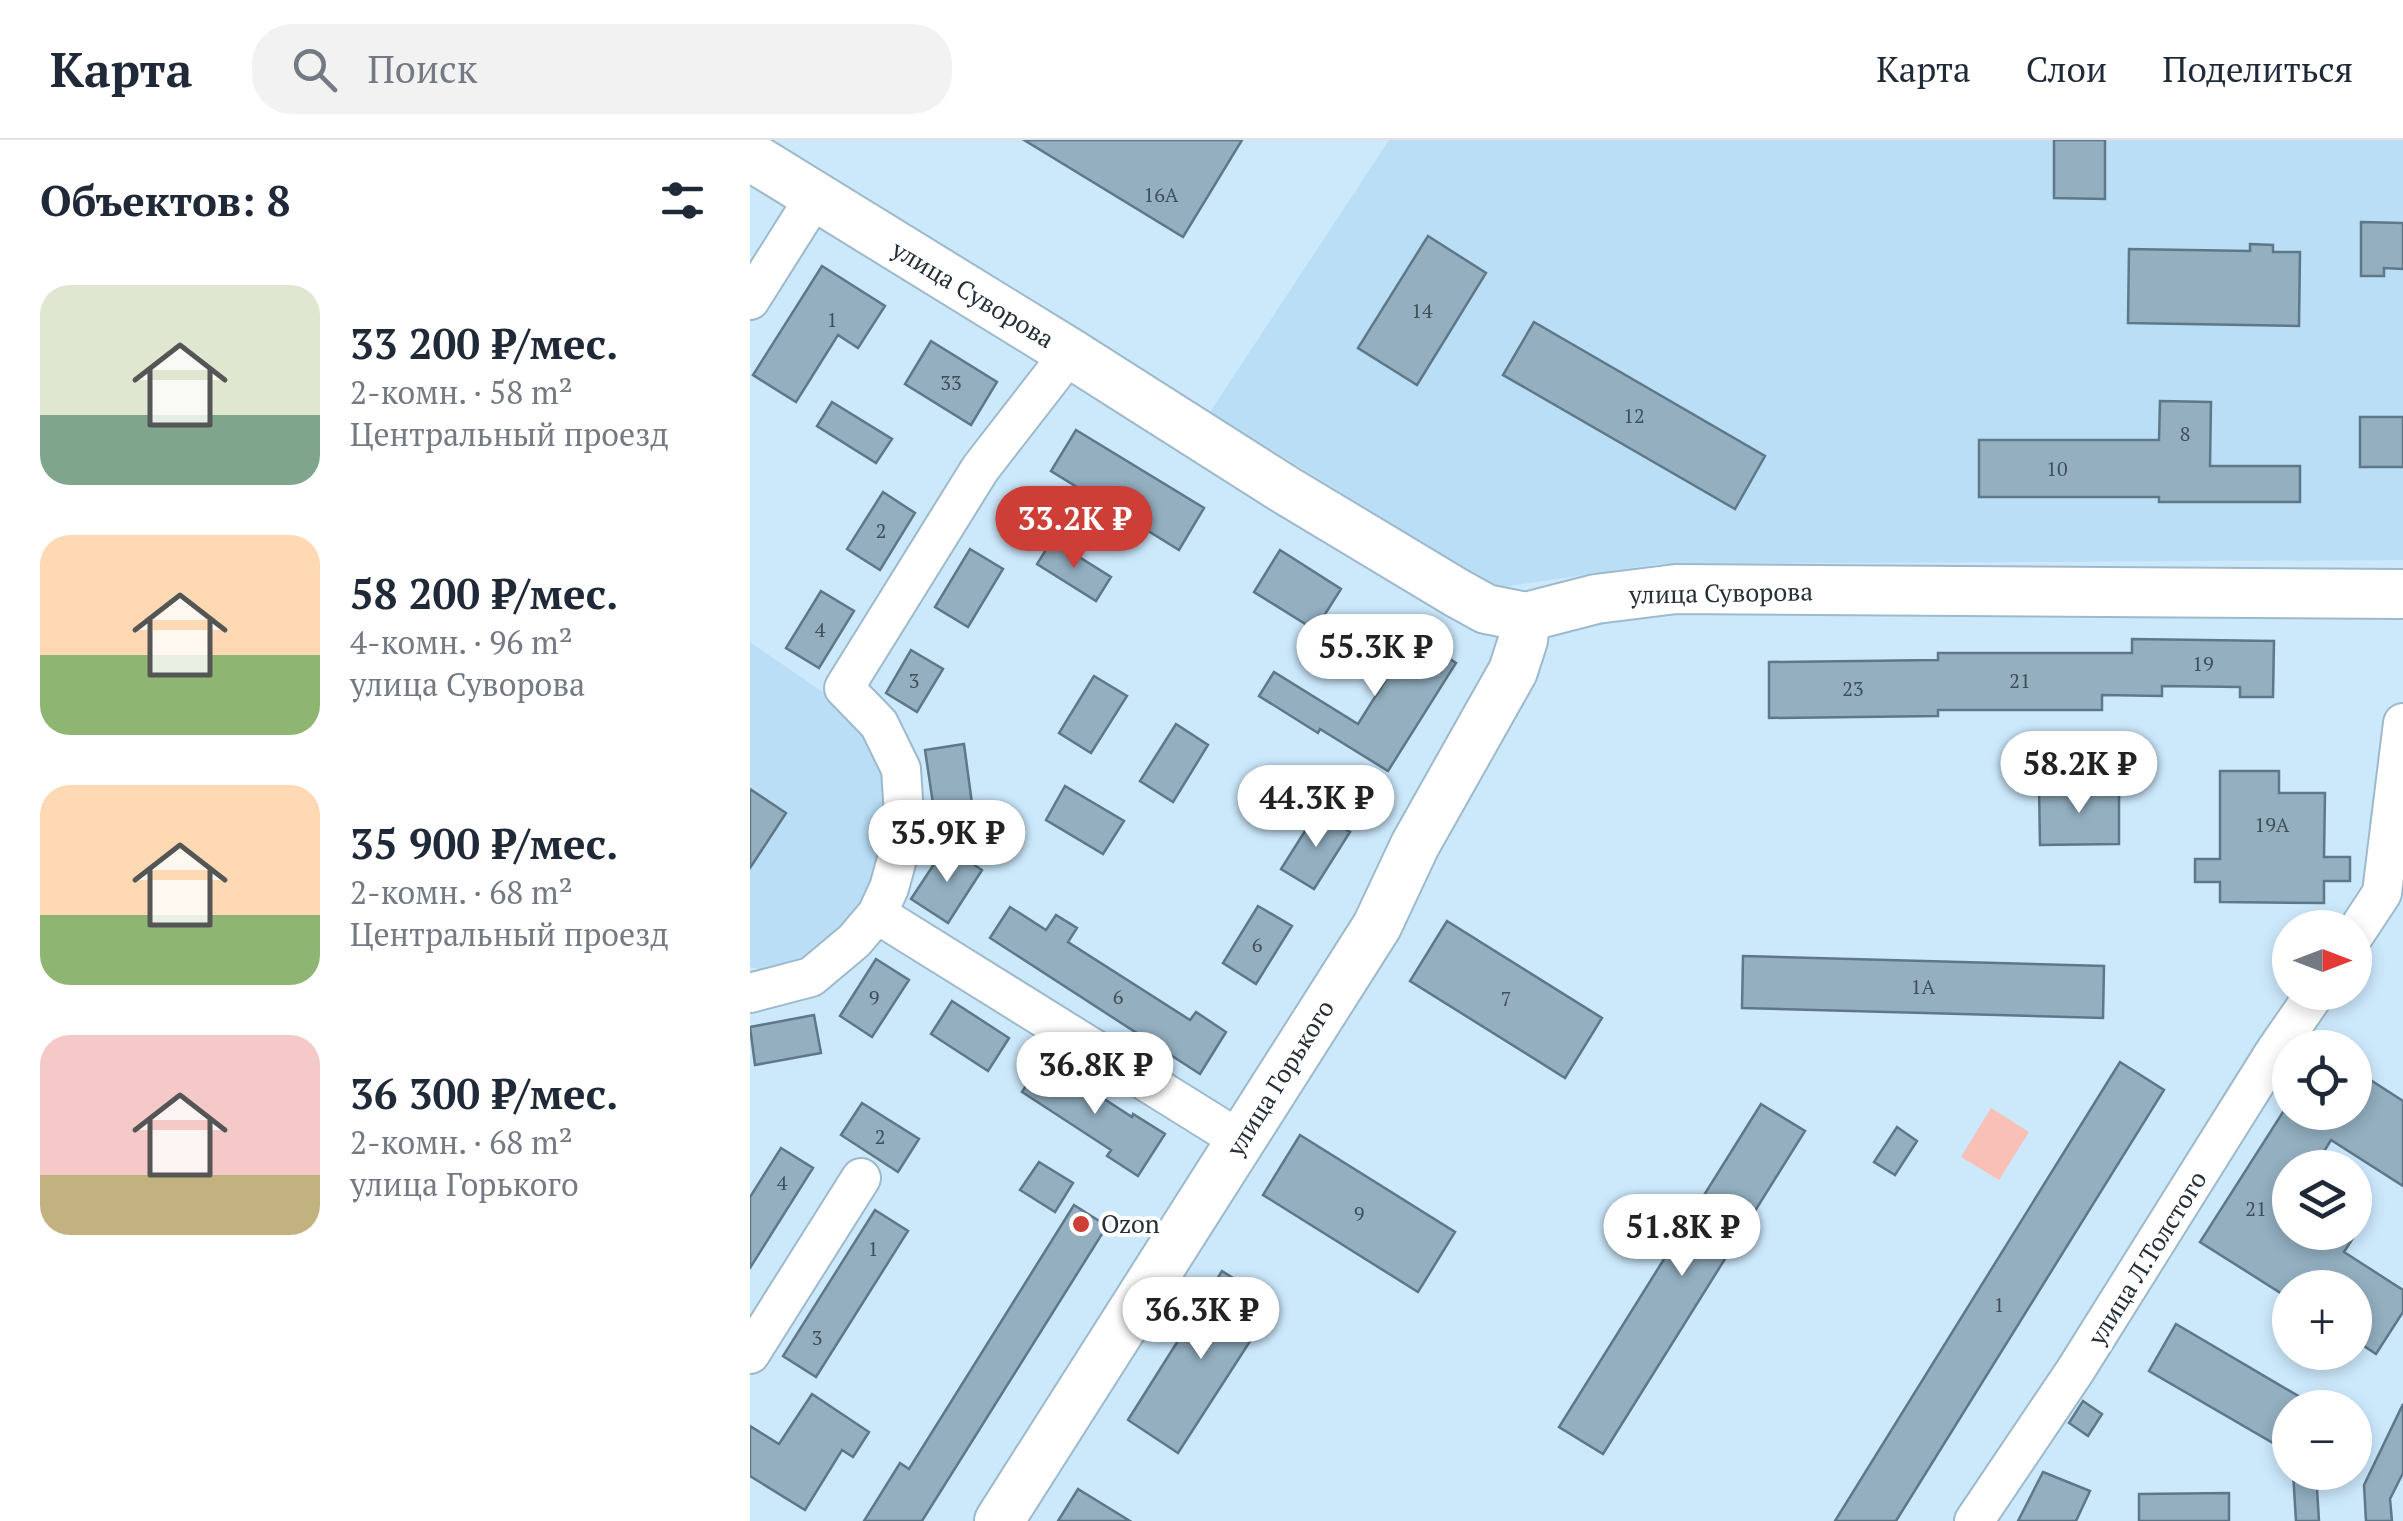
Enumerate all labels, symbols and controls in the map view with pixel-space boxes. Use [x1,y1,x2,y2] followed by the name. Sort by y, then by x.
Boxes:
[252,24,952,114] search box
[50,37,192,101] text: Карта
[287,42,342,97] icon: search
[367,44,477,94] text: Поиск
[1876,46,1971,92] text: Карта
[2026,46,2107,92] text: Слои
[2162,46,2353,92] text: Поделиться
[40,172,291,228] text: Объектов: 8
[655,173,710,228] icon: filters
[1144,181,1179,208] house number: 16А
[885,232,1061,355] street label: улица Суворова
[1411,297,1433,324] house number: 14
[827,306,837,333] house number: 1
[350,315,618,371] text: 33 200 ₽/мес.
[120,325,240,445] icon: home
[940,369,962,396] house number: 33
[350,371,573,413] text: 2-комн. · 58 m²
[1623,402,1645,429] house number: 12
[350,413,669,455] text: Центральный проезд
[2180,420,2190,447] house number: 8
[2046,455,2068,482] house number: 10
[982,486,1166,571] pin: 33.2K ₽
[1017,497,1131,539] text: 33.2K ₽
[876,517,886,544] house number: 2
[350,565,618,621] text: 58 200 ₽/мес.
[1628,574,1814,611] street label: улица Суворова
[120,575,240,695] icon: home
[1283,614,1467,699] pin: 55.3K ₽
[815,616,826,643] house number: 4
[350,621,573,663] text: 4-комн. · 96 m²
[1318,625,1432,667] text: 55.3K ₽
[2192,650,2214,677] house number: 19
[350,663,585,705] text: улица Суворова
[909,667,919,694] house number: 3
[2009,667,2031,694] house number: 21
[1842,675,1864,702] house number: 23
[1987,731,2171,816] pin: 58.2K ₽
[2022,742,2136,784] text: 58.2K ₽
[1224,765,1408,850] pin: 44.3K ₽
[1259,776,1373,818] text: 44.3K ₽
[855,800,1039,885] pin: 35.9K ₽
[890,811,1004,853] text: 35.9K ₽
[2255,811,2290,838] house number: 19А
[350,815,618,871] text: 35 900 ₽/мес.
[120,825,240,945] icon: home
[350,871,573,913] text: 2-комн. · 68 m²
[2272,910,2372,1010] north arrow
[2272,910,2372,1490] map controls
[350,913,669,955] text: Центральный проезд
[1252,931,1263,958] house number: 6
[1911,973,1935,1000] house number: 1А
[1113,983,1124,1010] house number: 6
[869,984,879,1011] house number: 9
[1501,985,1511,1012] house number: 7
[1218,993,1341,1163] street label: улица Горького
[2272,1030,2372,1130] button: locate
[1003,1032,1187,1117] pin: 36.8K ₽
[1038,1043,1152,1085] text: 36.8K ₽
[350,1065,618,1121] text: 36 300 ₽/мес.
[120,1075,240,1195] icon: home
[350,1121,573,1163] text: 2-комн. · 68 m²
[875,1123,885,1150] house number: 2
[2272,1150,2372,1250] button: layers
[350,1163,579,1205] text: улица Горького
[2079,1164,2213,1352] street label: улица Л.Толстого
[777,1169,788,1196] house number: 4
[1590,1194,1774,1279] pin: 51.8K ₽
[2245,1195,2267,1222] house number: 21
[1354,1200,1364,1227] house number: 9
[1625,1205,1739,1247] text: 51.8K ₽
[1101,1207,1160,1240] place label: Ozon
[1070,1213,1092,1235] marker: Ozon
[868,1235,878,1262] house number: 1
[2272,1270,2372,1370] button: +
[1109,1277,1293,1362] pin: 36.3K ₽
[1144,1288,1258,1330] text: 36.3K ₽
[1994,1291,2004,1318] house number: 1
[812,1324,822,1351] house number: 3
[2272,1390,2372,1490] button: −

